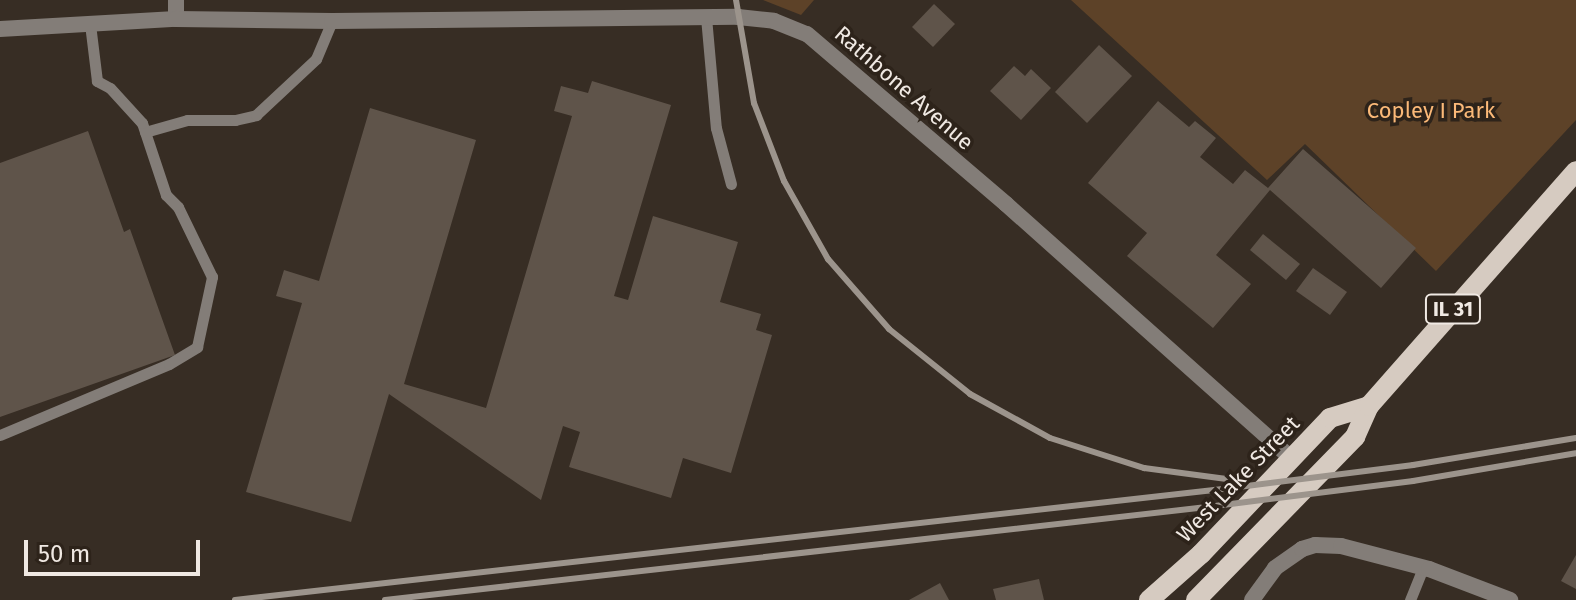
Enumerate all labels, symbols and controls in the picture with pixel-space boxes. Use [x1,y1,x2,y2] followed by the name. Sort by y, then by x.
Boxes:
[829,20,979,156] street label: Rathbone Avenue
[1367,98,1495,124] park label: Copley I Park
[1423,293,1483,325] road number: IL 31
[1171,410,1305,548] street label: West Lake Street
[28,524,204,574] scale bar
[38,540,90,568] text: 50 m

